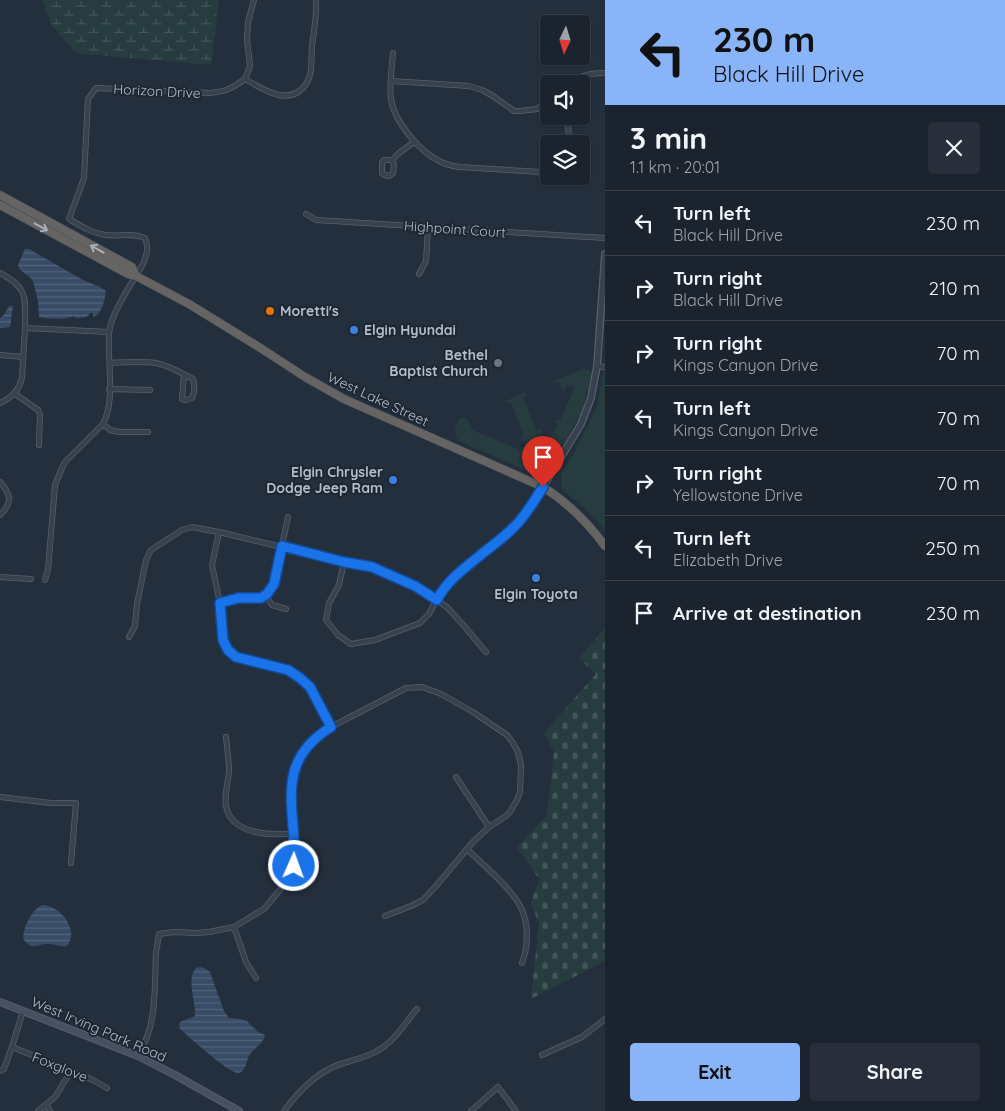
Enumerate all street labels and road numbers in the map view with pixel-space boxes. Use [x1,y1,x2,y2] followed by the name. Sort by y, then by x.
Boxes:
[113,80,201,102] street label: Horizon Drive
[403,216,507,242] street label: Highpoint Court
[325,368,432,430] street label: West Lake Street
[29,992,169,1066] street label: West Irving Park Road
[30,1048,90,1086] street label: Foxglove

